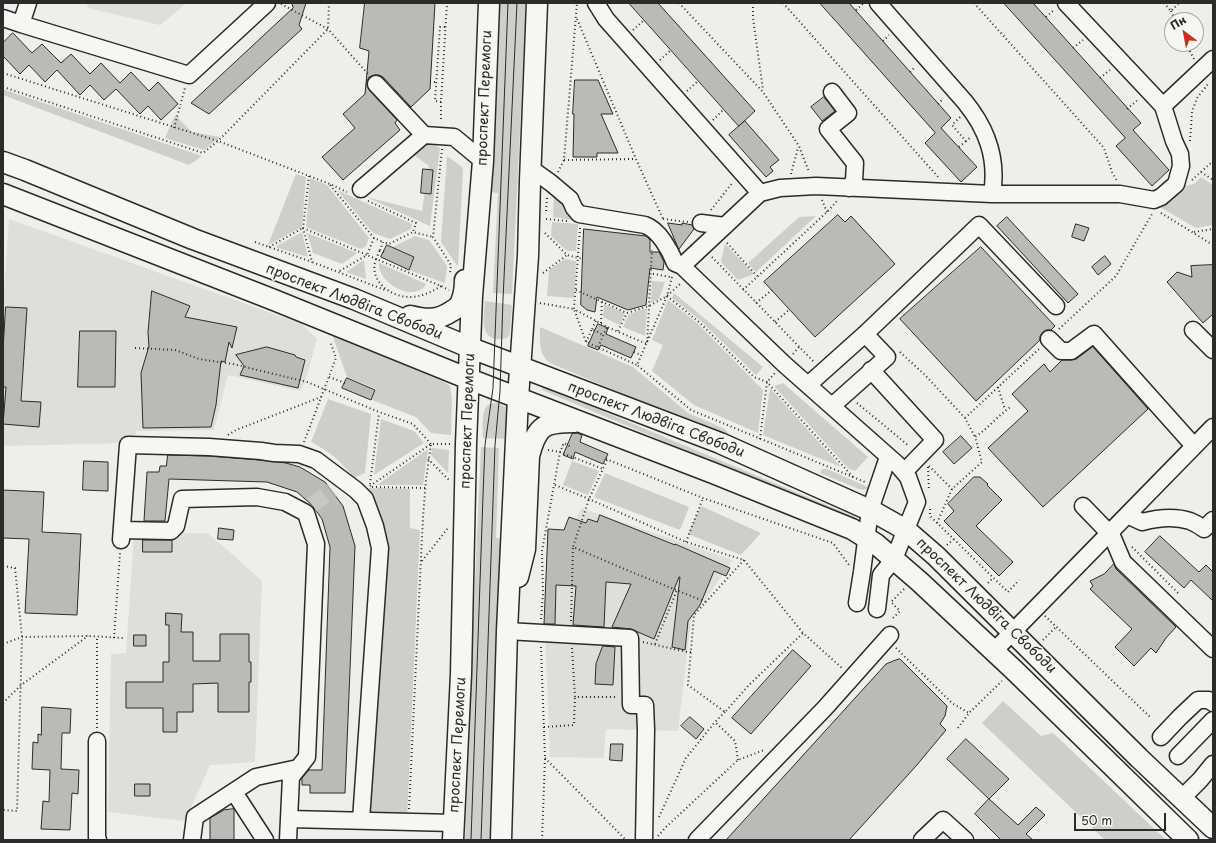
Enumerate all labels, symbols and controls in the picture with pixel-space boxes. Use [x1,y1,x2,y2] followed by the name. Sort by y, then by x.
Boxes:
[1167,11,1189,34] text: Пн
[1164,12,1204,52] north arrow
[474,30,496,166] street label: проспект Перемоги
[263,261,445,343] street label: проспект Людвіга Свободи
[457,353,479,489] street label: проспект Перемоги
[565,379,747,461] street label: проспект Людвіга Свободи
[913,535,1059,677] street label: проспект Людвіга Свободи
[446,677,470,813] street label: проспект Перемоги
[1076,805,1168,831] scale bar
[1081,811,1112,829] text: 50 m

